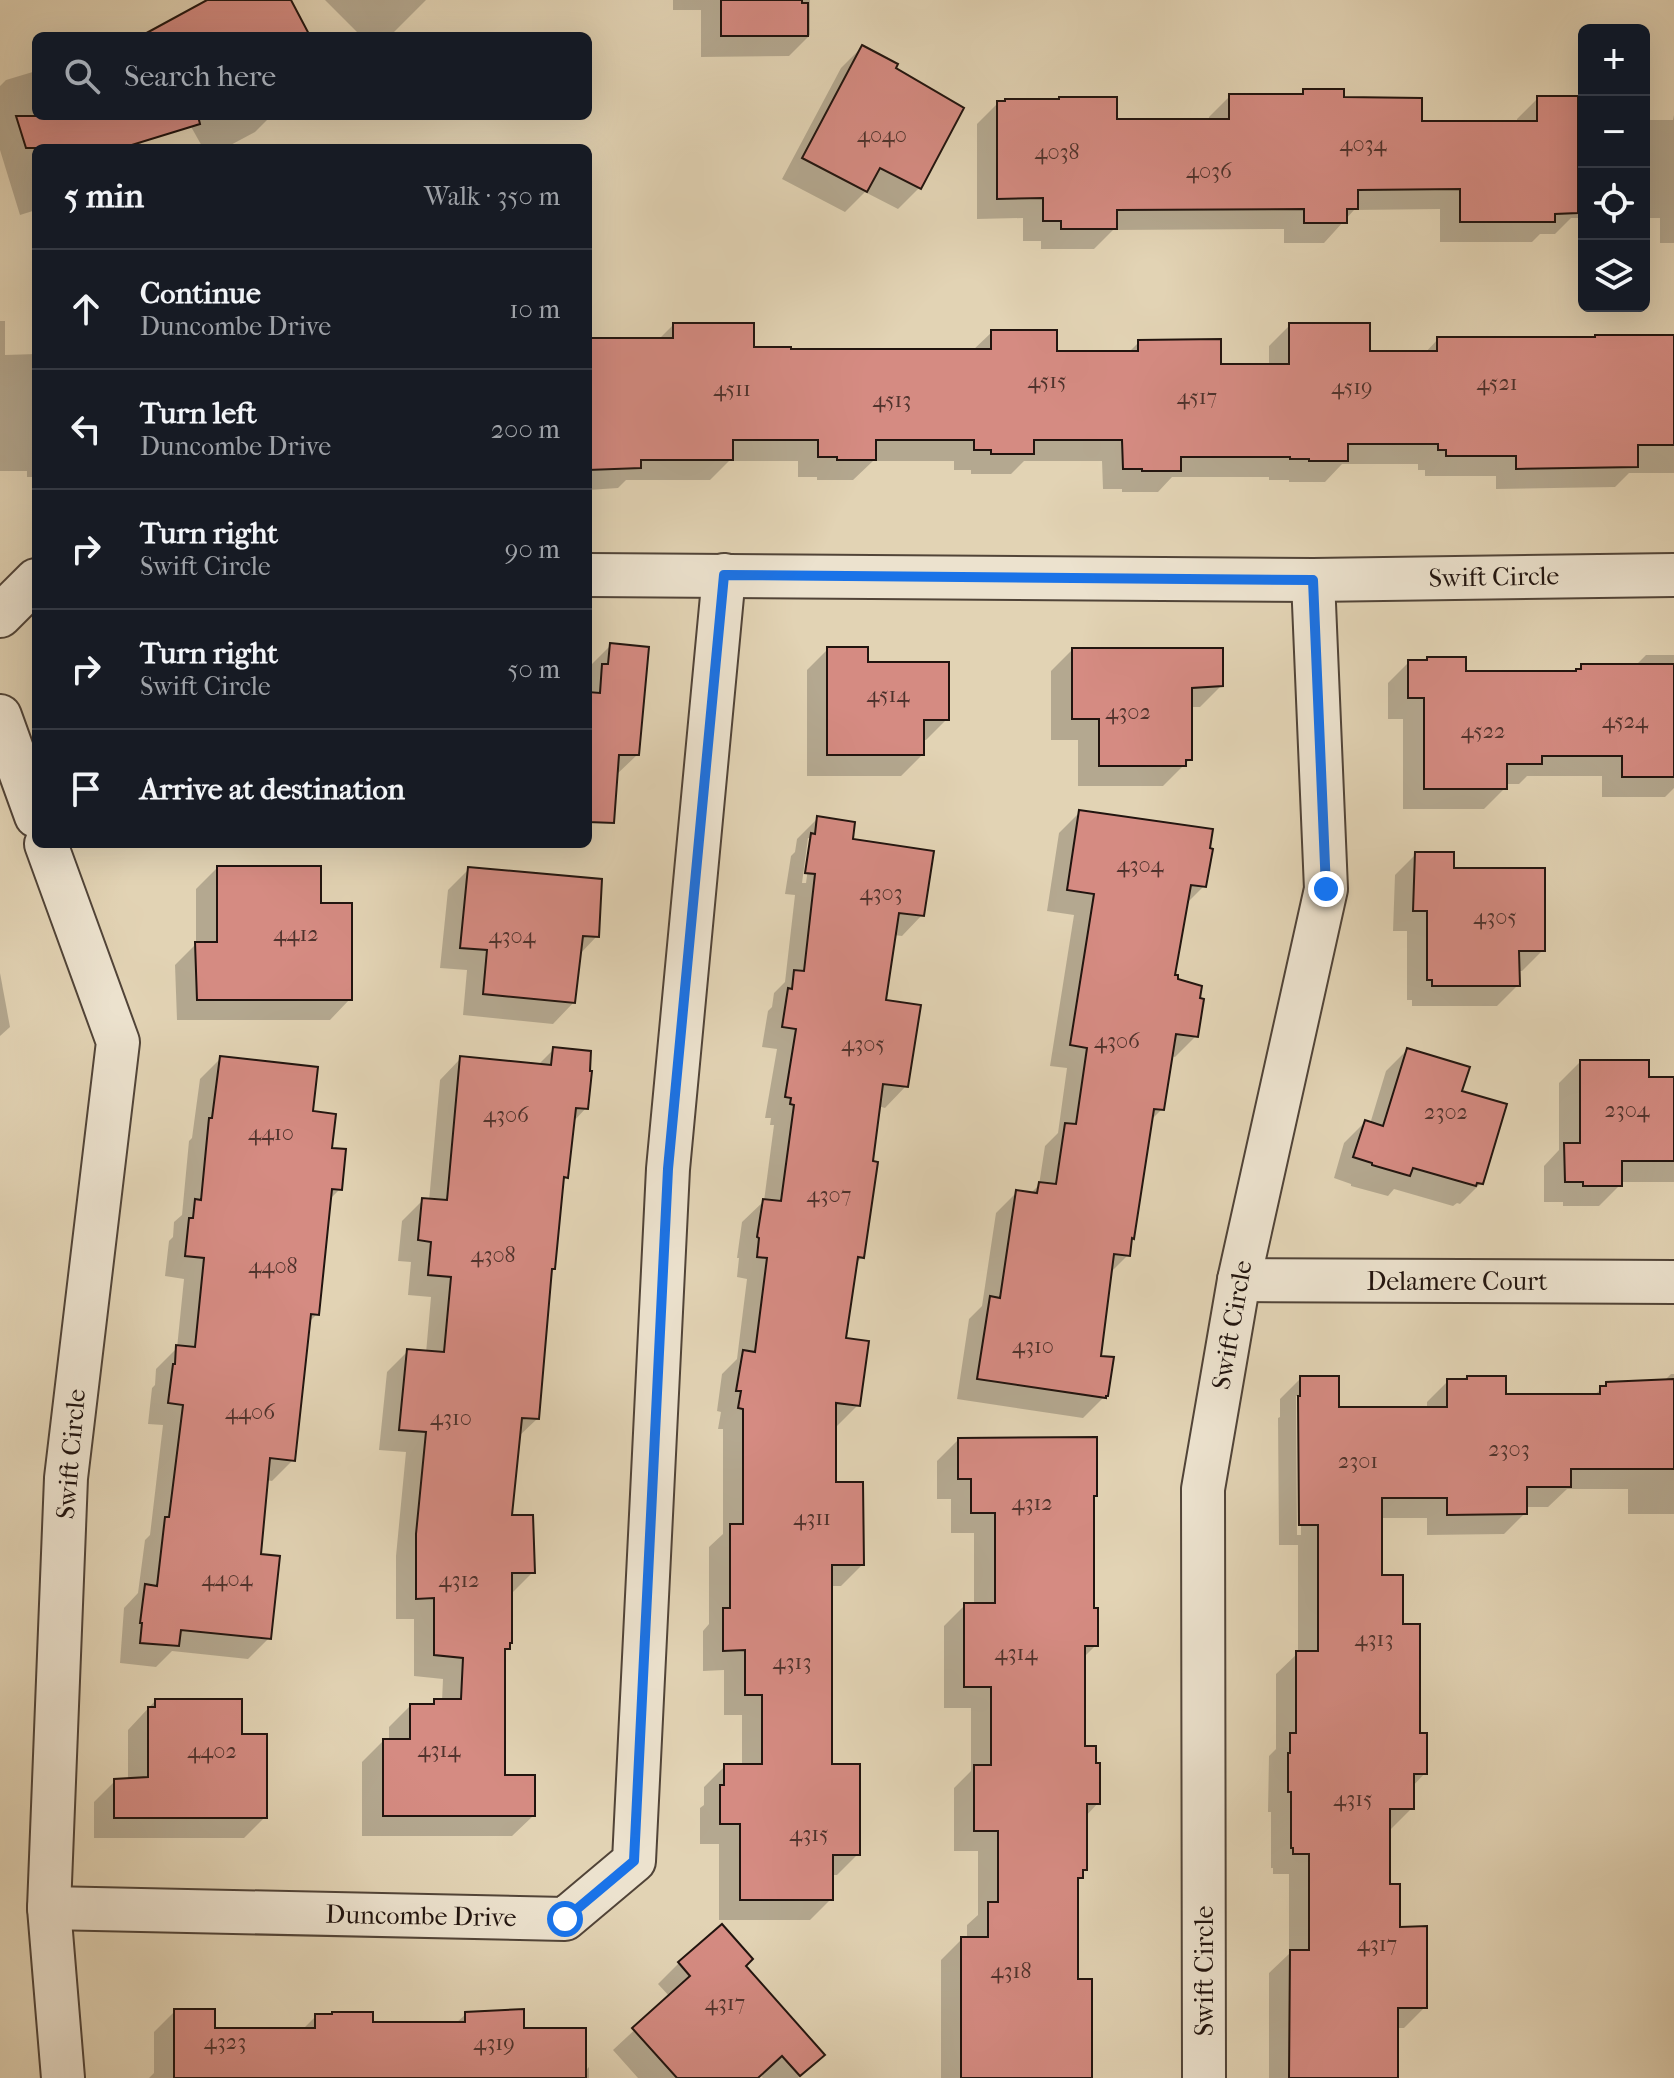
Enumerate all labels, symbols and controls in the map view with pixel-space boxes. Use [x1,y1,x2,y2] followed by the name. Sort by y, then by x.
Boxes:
[1578,24,1650,312] map controls
[1578,24,1650,96] button: +
[32,32,592,120] search box
[60,54,104,98] icon: search
[124,59,276,94] text: Search here
[1578,96,1650,168] button: −
[857,122,907,148] house number: 4040
[1339,131,1388,157] house number: 4034
[1034,139,1080,165] house number: 4038
[1186,158,1232,184] house number: 4036
[1578,168,1650,240] button: locate
[64,176,144,216] text: 5 min
[424,181,560,212] text: Walk · 350 m
[1578,240,1650,312] button: layers
[140,276,261,311] text: Continue
[64,287,108,331] icon: ahead
[509,294,560,325] text: 10 m
[140,311,331,342] text: Duncombe Drive
[1027,368,1067,394] house number: 4515
[1476,370,1518,396] house number: 4521
[1331,374,1373,400] house number: 4519
[713,376,751,402] house number: 4511
[1177,384,1217,410] house number: 4517
[873,387,911,413] house number: 4513
[140,396,257,431] text: Turn left
[64,407,108,451] icon: left
[491,414,560,445] text: 200 m
[140,431,331,462] text: Duncombe Drive
[140,516,278,551] text: Turn right
[64,527,108,571] icon: right
[505,534,560,565] text: 90 m
[140,551,271,582] text: Swift Circle
[1428,560,1560,594] street label: Swift Circle
[140,636,278,671] text: Turn right
[64,647,108,691] icon: right
[507,654,560,685] text: 50 m
[140,671,271,702] text: Swift Circle
[867,682,910,708] house number: 4514
[1105,699,1151,725] house number: 4302
[1602,708,1649,734] house number: 4524
[1461,718,1505,744] house number: 4522
[64,767,108,811] icon: arrive
[140,772,405,807] text: Arrive at destination
[1117,852,1164,878] house number: 4304
[1308,871,1344,907] route end
[859,880,903,906] house number: 4303
[1473,904,1517,930] house number: 4305
[273,921,319,947] house number: 4412
[489,923,536,949] house number: 4304
[1094,1028,1140,1054] house number: 4306
[841,1031,885,1057] house number: 4305
[1604,1097,1651,1123] house number: 2304
[1424,1099,1468,1125] house number: 2302
[483,1102,529,1128] house number: 4306
[248,1120,294,1146] house number: 4410
[807,1182,851,1208] house number: 4307
[470,1242,516,1268] house number: 4308
[248,1253,298,1279] house number: 4408
[1205,1258,1259,1392] street label: Swift Circle
[1366,1266,1548,1297] street label: Delamere Court
[1012,1333,1054,1359] house number: 4310
[50,1387,92,1520] street label: Swift Circle
[225,1399,275,1425] house number: 4406
[430,1405,472,1431] house number: 4310
[1488,1436,1530,1462] house number: 2303
[1338,1448,1378,1474] house number: 2301
[1011,1490,1053,1516] house number: 4312
[793,1505,831,1531] house number: 4311
[202,1566,254,1592] house number: 4404
[438,1567,480,1593] house number: 4312
[1355,1626,1393,1652] house number: 4313
[995,1640,1038,1666] house number: 4314
[773,1649,811,1675] house number: 4313
[418,1737,461,1763] house number: 4314
[187,1738,237,1764] house number: 4402
[1333,1786,1373,1812] house number: 4315
[789,1821,829,1847] house number: 4315
[325,1899,517,1933] street label: Duncombe Drive
[547,1901,583,1937] route start
[1189,1906,1220,2036] street label: Swift Circle
[1357,1931,1397,1957] house number: 4317
[991,1958,1031,1984] house number: 4318
[705,1990,745,2016] house number: 4317
[204,2029,246,2055] house number: 4323
[473,2030,515,2056] house number: 4319

